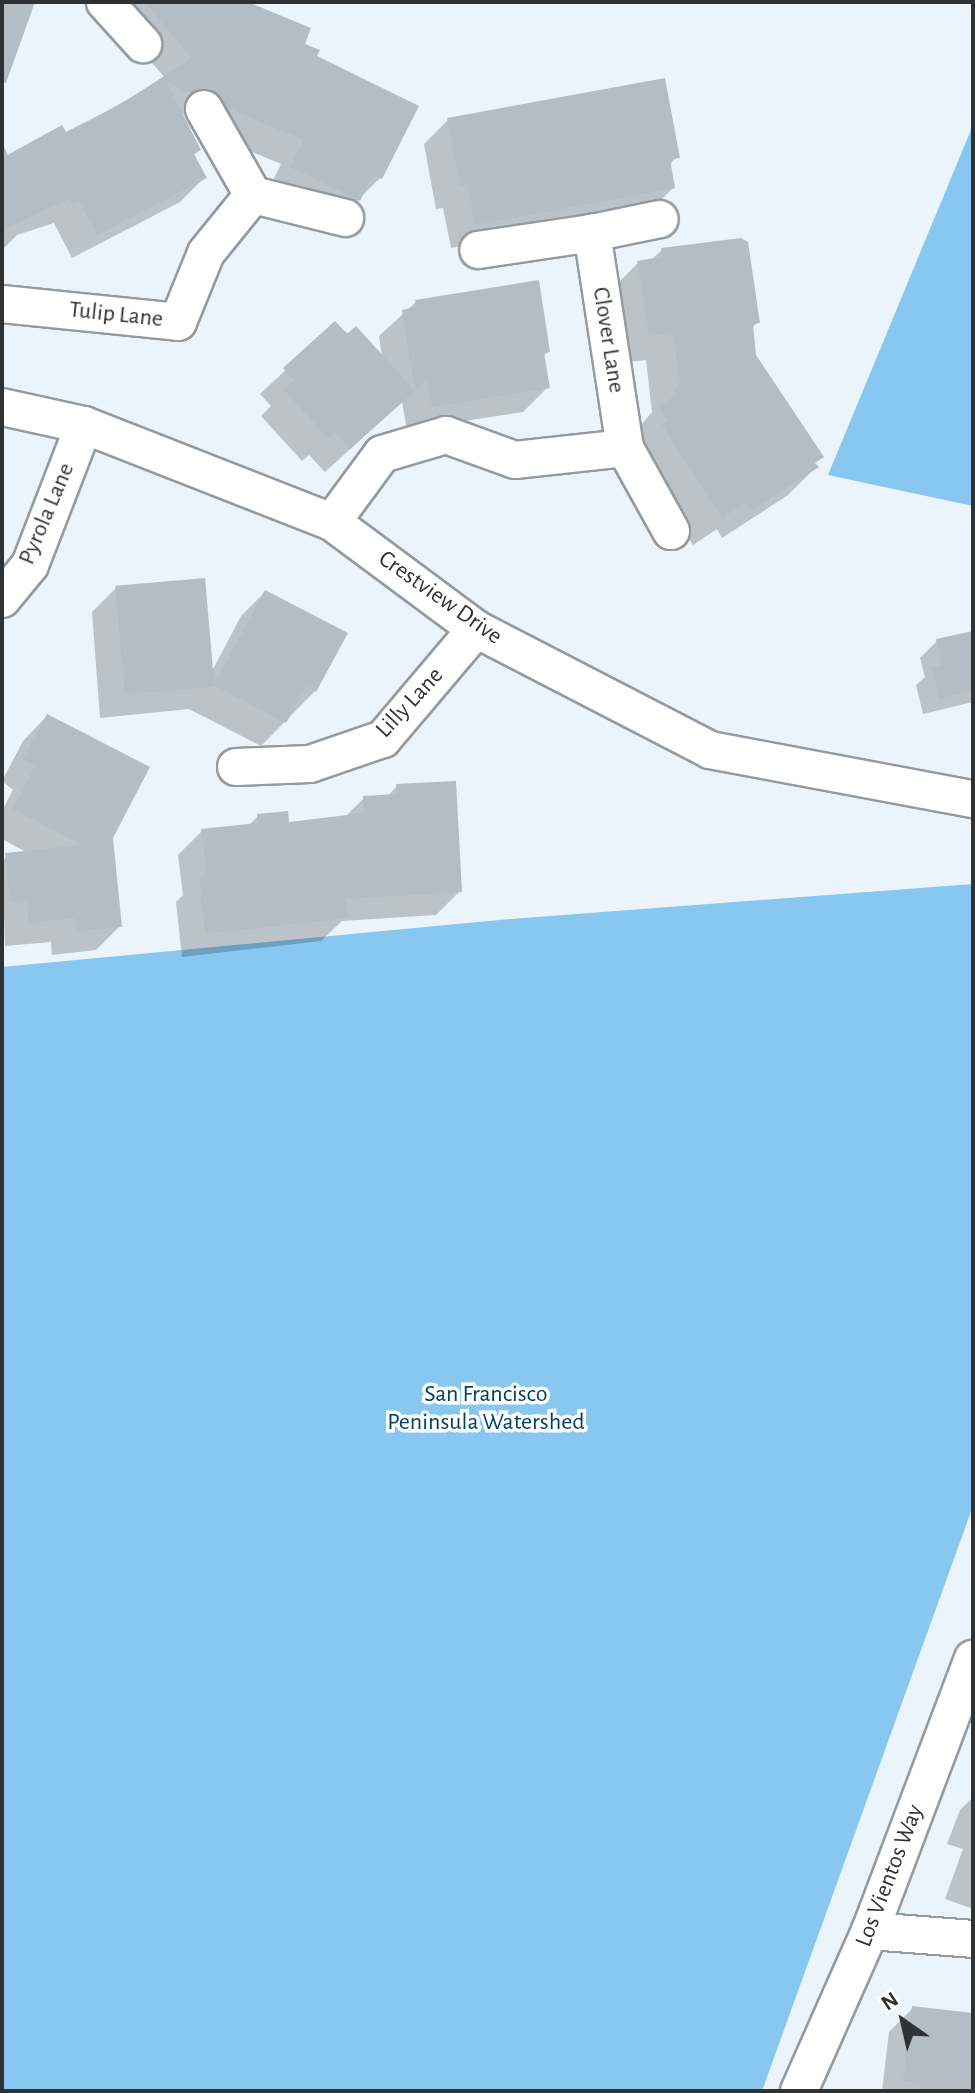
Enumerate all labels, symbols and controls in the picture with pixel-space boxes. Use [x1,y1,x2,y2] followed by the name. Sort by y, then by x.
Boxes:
[585,285,631,395] street label: Clover Lane
[68,296,164,334] street label: Tulip Lane
[13,459,81,569] street label: Pyrola Lane
[373,545,507,651] street label: Crestview Drive
[370,662,450,744] street label: Lilly Lane
[387,1381,585,1437] park label: San Francisco Peninsula Watershed
[850,1801,930,1951] street label: Los Vientos Way
[863,1981,943,2061] north arrow
[877,1988,902,2015] text: N

